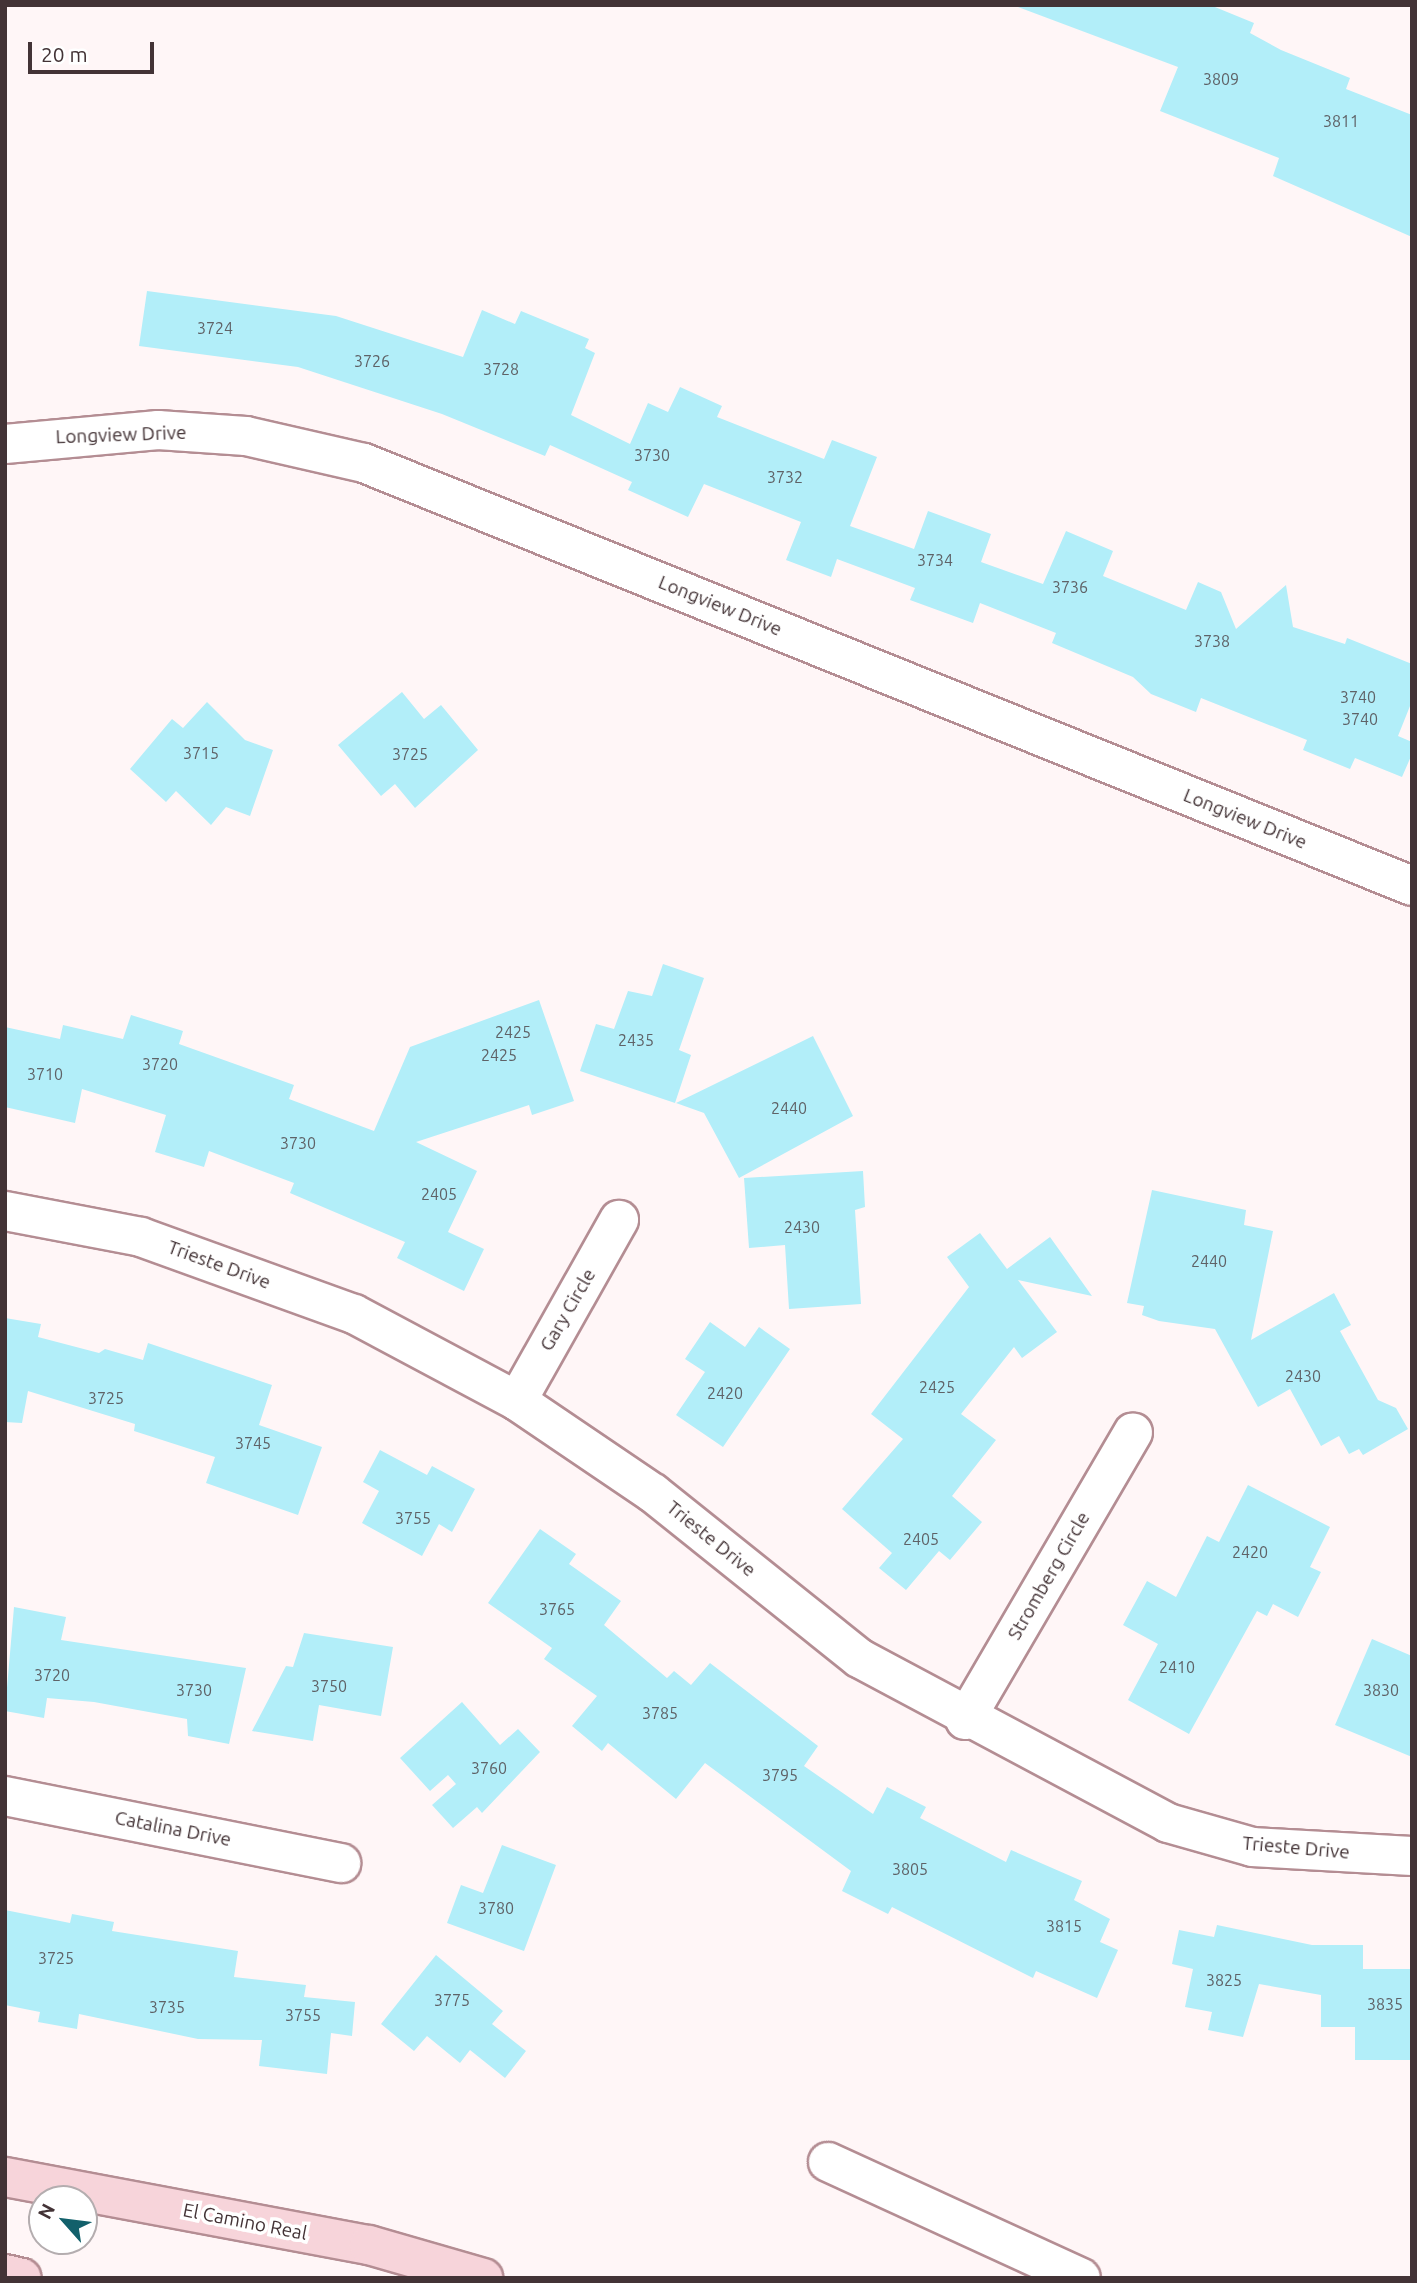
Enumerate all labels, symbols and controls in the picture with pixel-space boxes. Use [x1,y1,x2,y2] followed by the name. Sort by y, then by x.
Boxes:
[32,28,158,72] scale bar
[41,42,88,66] text: 20 m
[1203,69,1239,89] house number: 3809
[1323,111,1359,131] house number: 3811
[197,318,233,338] house number: 3724
[354,351,390,371] house number: 3726
[483,359,519,379] house number: 3728
[55,421,187,449] street label: Longview Drive
[634,445,670,465] house number: 3730
[767,467,803,487] house number: 3732
[917,550,953,570] house number: 3734
[655,571,785,641] street label: Longview Drive
[1052,577,1088,597] house number: 3736
[1194,631,1230,651] house number: 3738
[1340,687,1376,707] house number: 3740
[1342,709,1378,729] house number: 3740
[183,743,219,763] house number: 3715
[392,744,428,764] house number: 3725
[1180,784,1310,854] street label: Longview Drive
[495,1022,531,1042] house number: 2425
[618,1030,654,1050] house number: 2435
[481,1045,517,1065] house number: 2425
[142,1054,178,1074] house number: 3720
[27,1064,63,1084] house number: 3710
[771,1098,807,1118] house number: 2440
[280,1133,316,1153] house number: 3730
[421,1184,457,1204] house number: 2405
[784,1217,820,1237] house number: 2430
[165,1236,273,1294] street label: Trieste Drive
[1191,1251,1227,1271] house number: 2440
[535,1265,601,1355] street label: Gary Circle
[1285,1366,1321,1386] house number: 2430
[919,1377,955,1397] house number: 2425
[707,1383,743,1403] house number: 2420
[88,1388,124,1408] house number: 3725
[235,1433,271,1453] house number: 3745
[662,1496,760,1582] street label: Trieste Drive
[395,1508,431,1528] house number: 3755
[1003,1508,1095,1644] street label: Stromberg Circle
[903,1529,939,1549] house number: 2405
[1232,1542,1268,1562] house number: 2420
[539,1599,575,1619] house number: 3765
[1159,1657,1195,1677] house number: 2410
[34,1665,70,1685] house number: 3720
[311,1676,347,1696] house number: 3750
[176,1680,212,1700] house number: 3730
[1363,1680,1399,1700] house number: 3830
[642,1703,678,1723] house number: 3785
[471,1758,507,1778] house number: 3760
[762,1765,798,1785] house number: 3795
[113,1807,233,1851] street label: Catalina Drive
[1241,1832,1351,1864] street label: Trieste Drive
[892,1859,928,1879] house number: 3805
[478,1898,514,1918] house number: 3780
[1046,1916,1082,1936] house number: 3815
[38,1948,74,1968] house number: 3725
[1206,1970,1242,1990] house number: 3825
[434,1990,470,2010] house number: 3775
[1367,1994,1403,2014] house number: 3835
[149,1997,185,2017] house number: 3735
[285,2005,321,2025] house number: 3755
[28,2185,98,2255] north arrow
[181,2199,309,2245] street label: El Camino Real
[33,2200,59,2223] text: N

